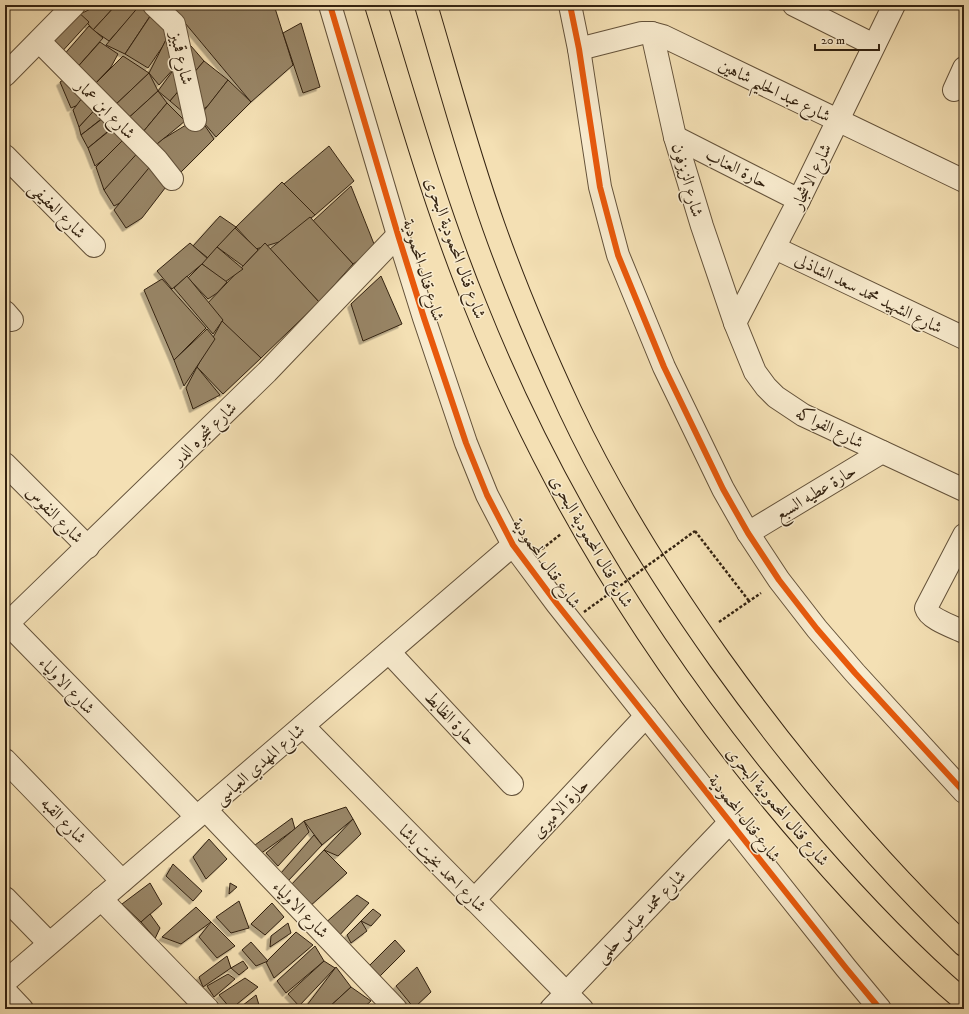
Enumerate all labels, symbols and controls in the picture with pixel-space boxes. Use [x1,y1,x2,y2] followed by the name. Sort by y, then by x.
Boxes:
[815,26,879,52] scale bar
[162,28,198,87] street label: شارع قمبيز
[821,33,845,48] text: 20 m
[713,54,834,132] street label: شارع عبد الحليم شاهين
[68,74,140,146] street label: شارع ابن عمار
[786,140,839,216] street label: شارع الاشجار
[664,141,708,220] street label: شارع الزيزفون
[701,144,772,194] street label: حارة العناب
[421,174,491,322] street label: شارع قنال المحمودية البحرى
[23,177,91,245] street label: شارع العفيفى
[399,217,449,323] street label: شارع قنال المحمودية
[790,249,946,341] street label: شارع الشهيد محمد سعد الشاذلى
[166,397,243,473] street label: شارع شجره الدر
[791,402,867,456] street label: شارع الفواكه
[771,460,862,529] street label: حارة عطيه السبع
[546,471,638,611] street label: شارع قنال المحمودية البحرى
[19,481,88,550] street label: شارع النفوس
[508,514,586,612] street label: شارع قنال المحمودية
[32,652,99,721] street label: شارع الاولياء
[419,687,481,751] street label: حارة الظابط
[210,719,311,812] street label: شارع المهدي العباسى
[722,742,834,870] street label: شارع قنال المحمودية البحرى
[704,770,786,866] street label: شارع قنال المحمودية
[527,774,594,843] street label: حارة الاميرى
[34,793,91,850] street label: شارع القبه
[392,820,491,919] street label: شارع احمد بخيت باشا
[590,865,692,970] street label: شارع محمد عباس حلمى
[266,876,333,945] street label: شارع الاولياء

